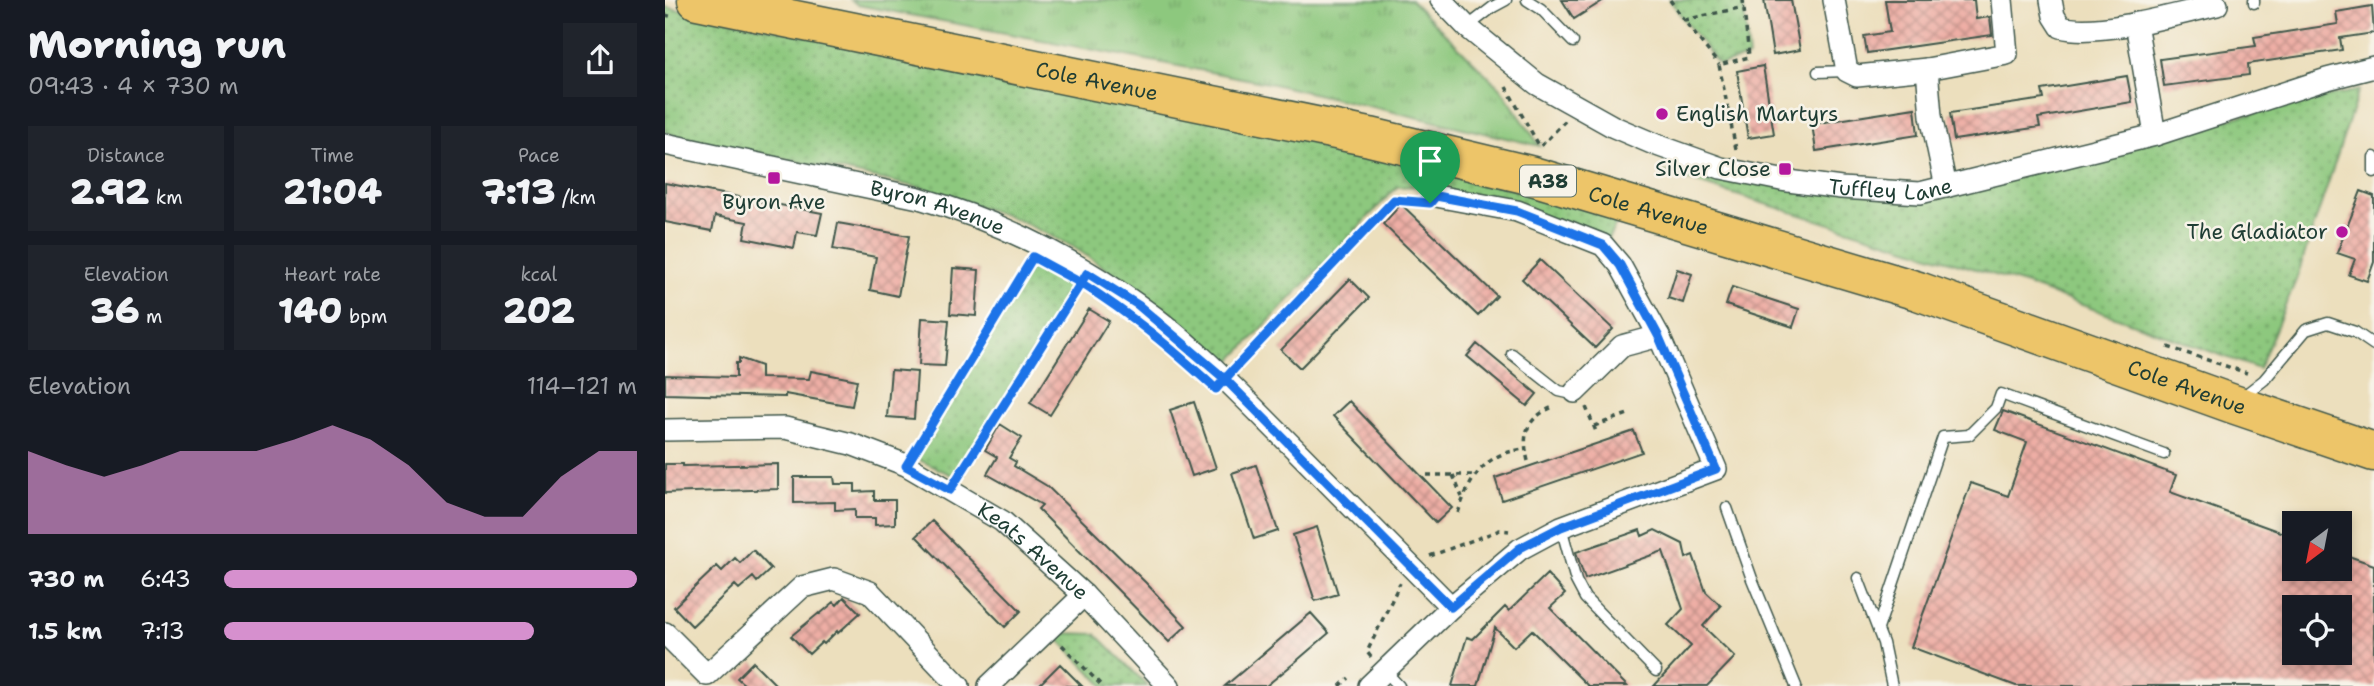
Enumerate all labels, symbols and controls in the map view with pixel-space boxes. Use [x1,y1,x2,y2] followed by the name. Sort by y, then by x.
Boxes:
[28,19,286,70] text: Morning run
[563,23,637,97] button: share
[1033,55,1161,108] street label: Cole Avenue
[28,71,239,101] text: 09:43 · 4 × 730 m
[1676,100,1838,128] place label: English Martyrs
[1654,106,1670,122] marker: English Martyrs
[1400,131,1460,203] pin
[1411,142,1449,180] icon: arrive
[87,143,165,168] text: Distance
[311,143,354,168] text: Time
[518,143,560,168] text: Pace
[1655,155,1771,183] place label: Silver Close
[1777,161,1793,177] marker: Silver Close
[1520,166,1576,196] road number: A38
[70,168,149,215] text: 2.92
[283,168,382,215] text: 21:04
[482,168,556,215] text: 7:13
[766,170,782,186] marker: Byron Ave
[1827,172,1955,208] street label: Tuffley Lane
[868,174,1009,242] street label: Byron Avenue
[1585,179,1712,242] street label: Cole Avenue
[149,185,183,210] text: km
[556,185,596,210] text: /km
[722,188,826,216] place label: Byron Ave
[2187,218,2328,246] place label: The Gladiator
[2334,224,2350,240] marker: The Gladiator
[84,262,169,287] text: Elevation
[284,262,381,287] text: Heart rate
[520,262,557,287] text: kcal
[90,287,139,334] text: 36
[278,287,343,334] text: 140
[503,287,575,334] text: 202
[139,304,162,329] text: m
[343,304,387,329] text: bpm
[2124,353,2250,422] street label: Cole Avenue
[28,371,131,401] text: Elevation
[527,371,637,401] text: 114–121 m
[972,496,1095,607] street label: Keats Avenue
[2282,511,2352,581] north arrow
[2282,511,2352,665] map controls
[28,564,104,594] text: 730 m
[140,564,191,594] text: 6:43
[2282,595,2352,665] button: locate
[28,616,102,646] text: 1.5 km
[140,616,185,646] text: 7:13

